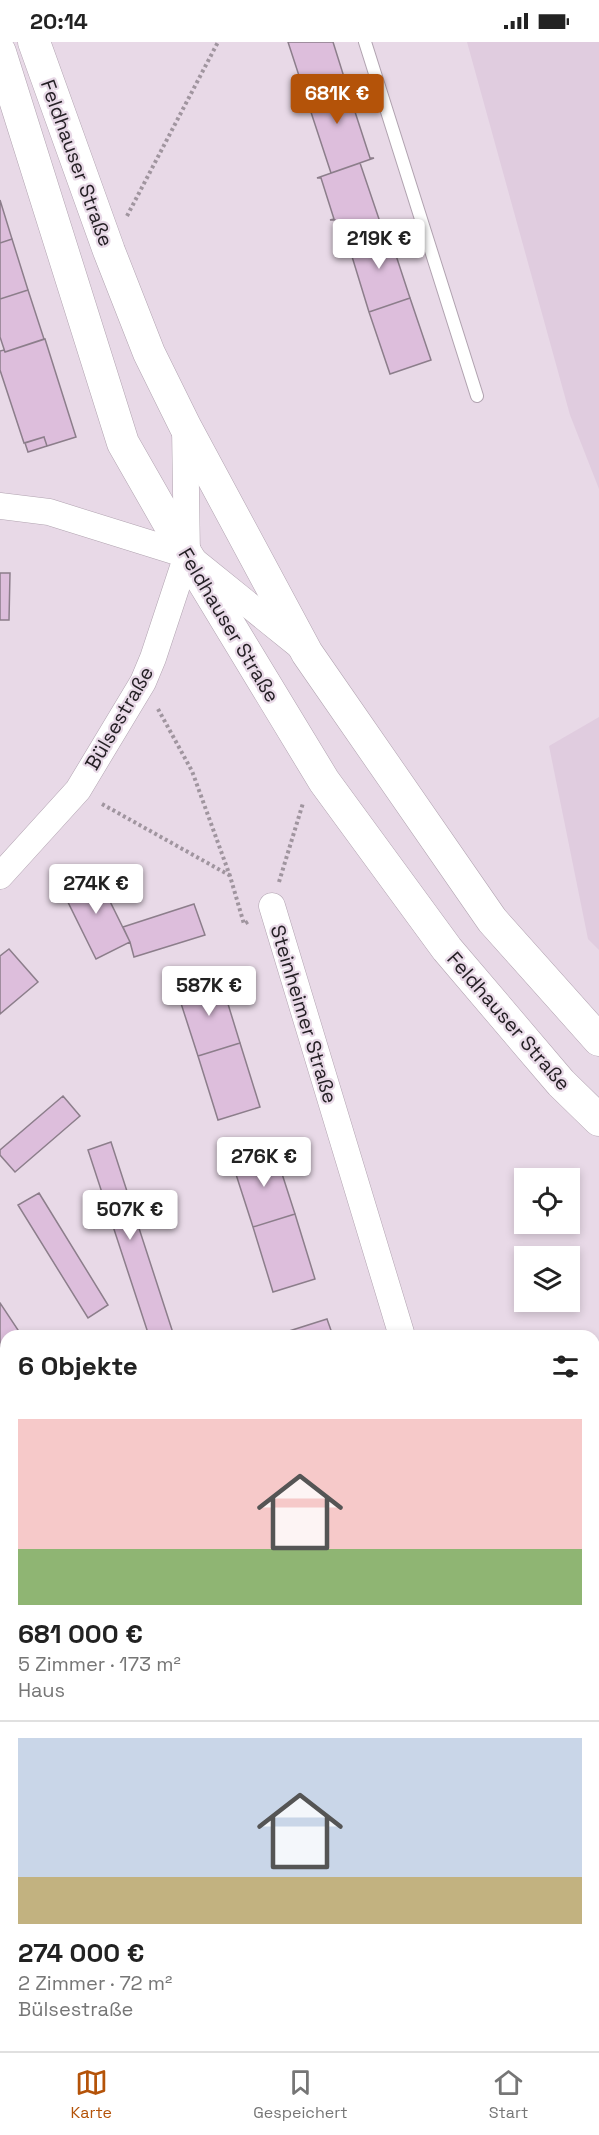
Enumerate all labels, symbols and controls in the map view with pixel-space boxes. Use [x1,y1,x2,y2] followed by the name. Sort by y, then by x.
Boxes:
[30,7,88,35] text: 20:14
[288,74,386,125] pin: 681K €
[35,76,119,250] street label: Feldhauser Straße
[305,80,369,106] text: 681K €
[330,219,428,270] pin: 219K €
[347,225,411,251] text: 219K €
[173,543,285,707] street label: Feldhauser Straße
[79,662,159,774] street label: Bülsestraße
[47,864,145,915] pin: 274K €
[63,870,129,896] text: 274K €
[264,922,344,1106] street label: Steinheimer Straße
[442,946,576,1096] street label: Feldhauser Straße
[160,966,258,1017] pin: 587K €
[176,972,242,998] text: 587K €
[215,1137,313,1188] pin: 276K €
[231,1143,297,1169] text: 276K €
[514,1168,580,1312] map controls
[514,1168,580,1234] button: locate
[81,1190,179,1241] pin: 507K €
[97,1196,163,1222] text: 507K €
[514,1246,580,1312] button: layers
[18,1349,138,1383] text: 6 Objekte
[549,1350,582,1383] icon: filters
[246,1458,354,1566] icon: home
[18,1617,143,1651] text: 681 000 €
[18,1651,181,1677] text: 5 Zimmer · 173 m²
[18,1677,65,1703] text: Haus
[246,1777,354,1885] icon: home
[18,1936,144,1970] text: 274 000 €
[18,1970,172,1996] text: 2 Zimmer · 72 m²
[18,1996,133,2022] text: Bülsestraße
[71,2066,112,2123] tab: Karte
[253,2066,348,2123] tab: Gespeichert
[489,2066,528,2123] tab: Start

